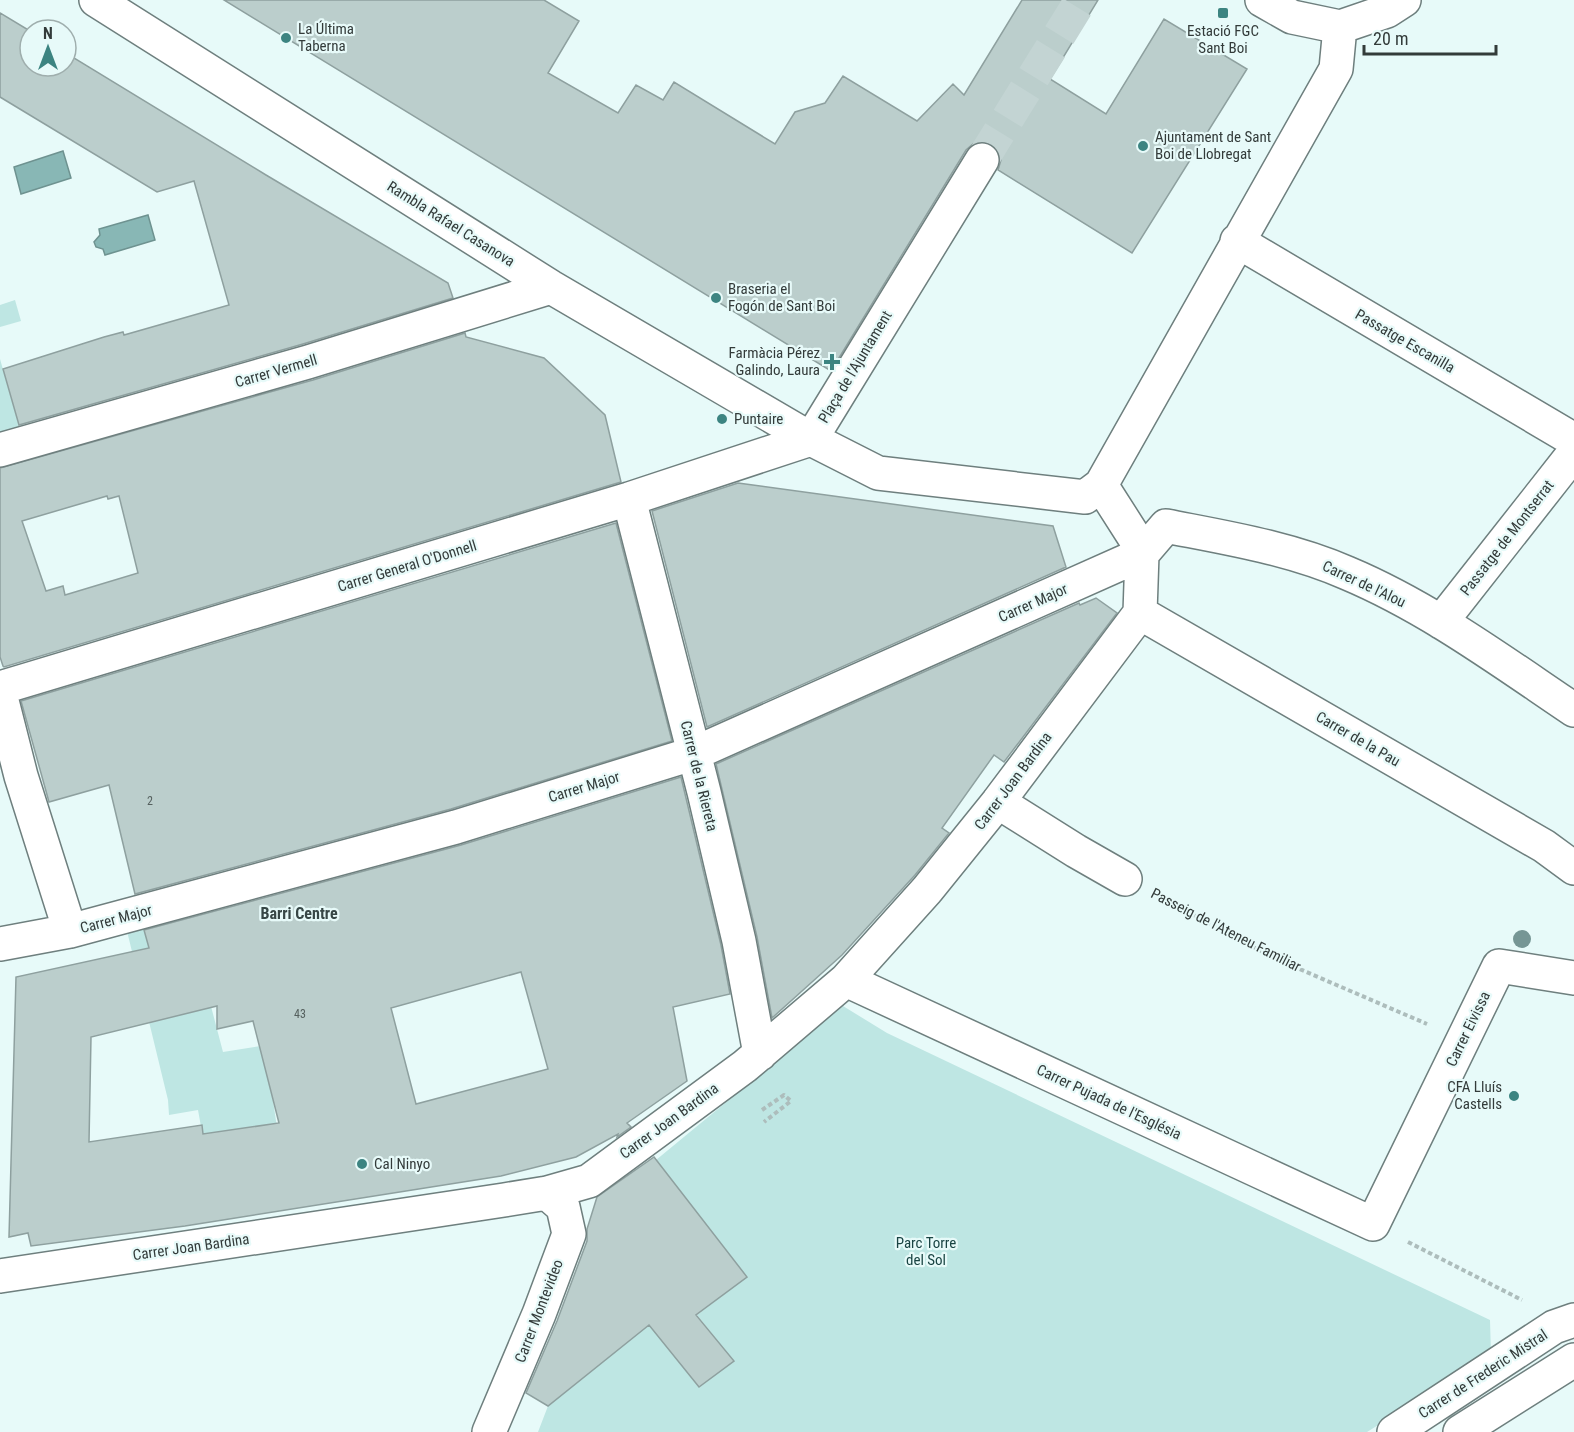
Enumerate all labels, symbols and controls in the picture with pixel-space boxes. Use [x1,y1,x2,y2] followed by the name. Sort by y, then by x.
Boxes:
[1216,6,1230,20] marker: Estació FGC Sant Boi
[18,18,78,78] north arrow
[1364,18,1496,56] scale bar
[298,20,354,55] place label: La Última Taberna
[1187,22,1259,57] place label: Estació FGC Sant Boi
[43,24,53,43] text: N
[1373,28,1408,49] text: 20 m
[279,31,293,45] marker: La Última Taberna
[1155,128,1271,163] place label: Ajuntament de Sant Boi de Llobregat
[1136,139,1150,153] marker: Ajuntament de Sant Boi de Llobregat
[384,177,518,271] street label: Rambla Rafael Casanova
[728,280,835,315] place label: Braseria el Fogón de Sant Boi
[709,291,723,305] marker: Braseria el Fogón de Sant Boi
[1352,305,1458,377] street label: Passatge Escanilla
[814,308,896,426] street label: Plaça de l'Ajuntament
[729,344,820,379] place label: Farmàcia Pérez Galindo, Laura
[233,351,319,391] street label: Carrer Vermell
[825,355,839,369] marker: Farmàcia Pérez Galindo, Laura
[734,410,783,428] place label: Puntaire
[715,412,729,426] marker: Puntaire
[1456,477,1558,599] street label: Passatge de Montserrat
[335,536,479,596] street label: Carrer General O'Donnell
[1320,557,1408,611] street label: Carrer de l'Alou
[996,580,1071,626] street label: Carrer Major
[1313,708,1403,770] street label: Carrer de la Pau
[677,719,721,833] street label: Carrer de la Riereta
[970,729,1056,833] street label: Carrer Joan Bardina
[546,767,622,806] street label: Carrer Major
[147,794,153,808] house number: 2
[1148,884,1304,976] street label: Passeig de l'Ateneu Familiar
[78,901,154,937] street label: Carrer Major
[260,904,338,923] district label: Barri Centre
[1442,988,1494,1070] street label: Carrer Eivissa
[294,1007,306,1021] house number: 43
[1034,1061,1184,1143] street label: Carrer Pujada de l'Església
[1447,1078,1502,1113] place label: CFA Lluís Castells
[616,1079,722,1163] street label: Carrer Joan Bardina
[1507,1089,1521,1103] marker: CFA Lluís Castells
[374,1155,430,1173] place label: Cal Ninyo
[355,1157,369,1171] marker: Cal Ninyo
[132,1230,250,1264] street label: Carrer Joan Bardina
[896,1234,956,1269] park label: Parc Torre del Sol
[511,1257,567,1365] street label: Carrer Montevideo
[1415,1326,1551,1422] street label: Carrer de Frederic Mistral

